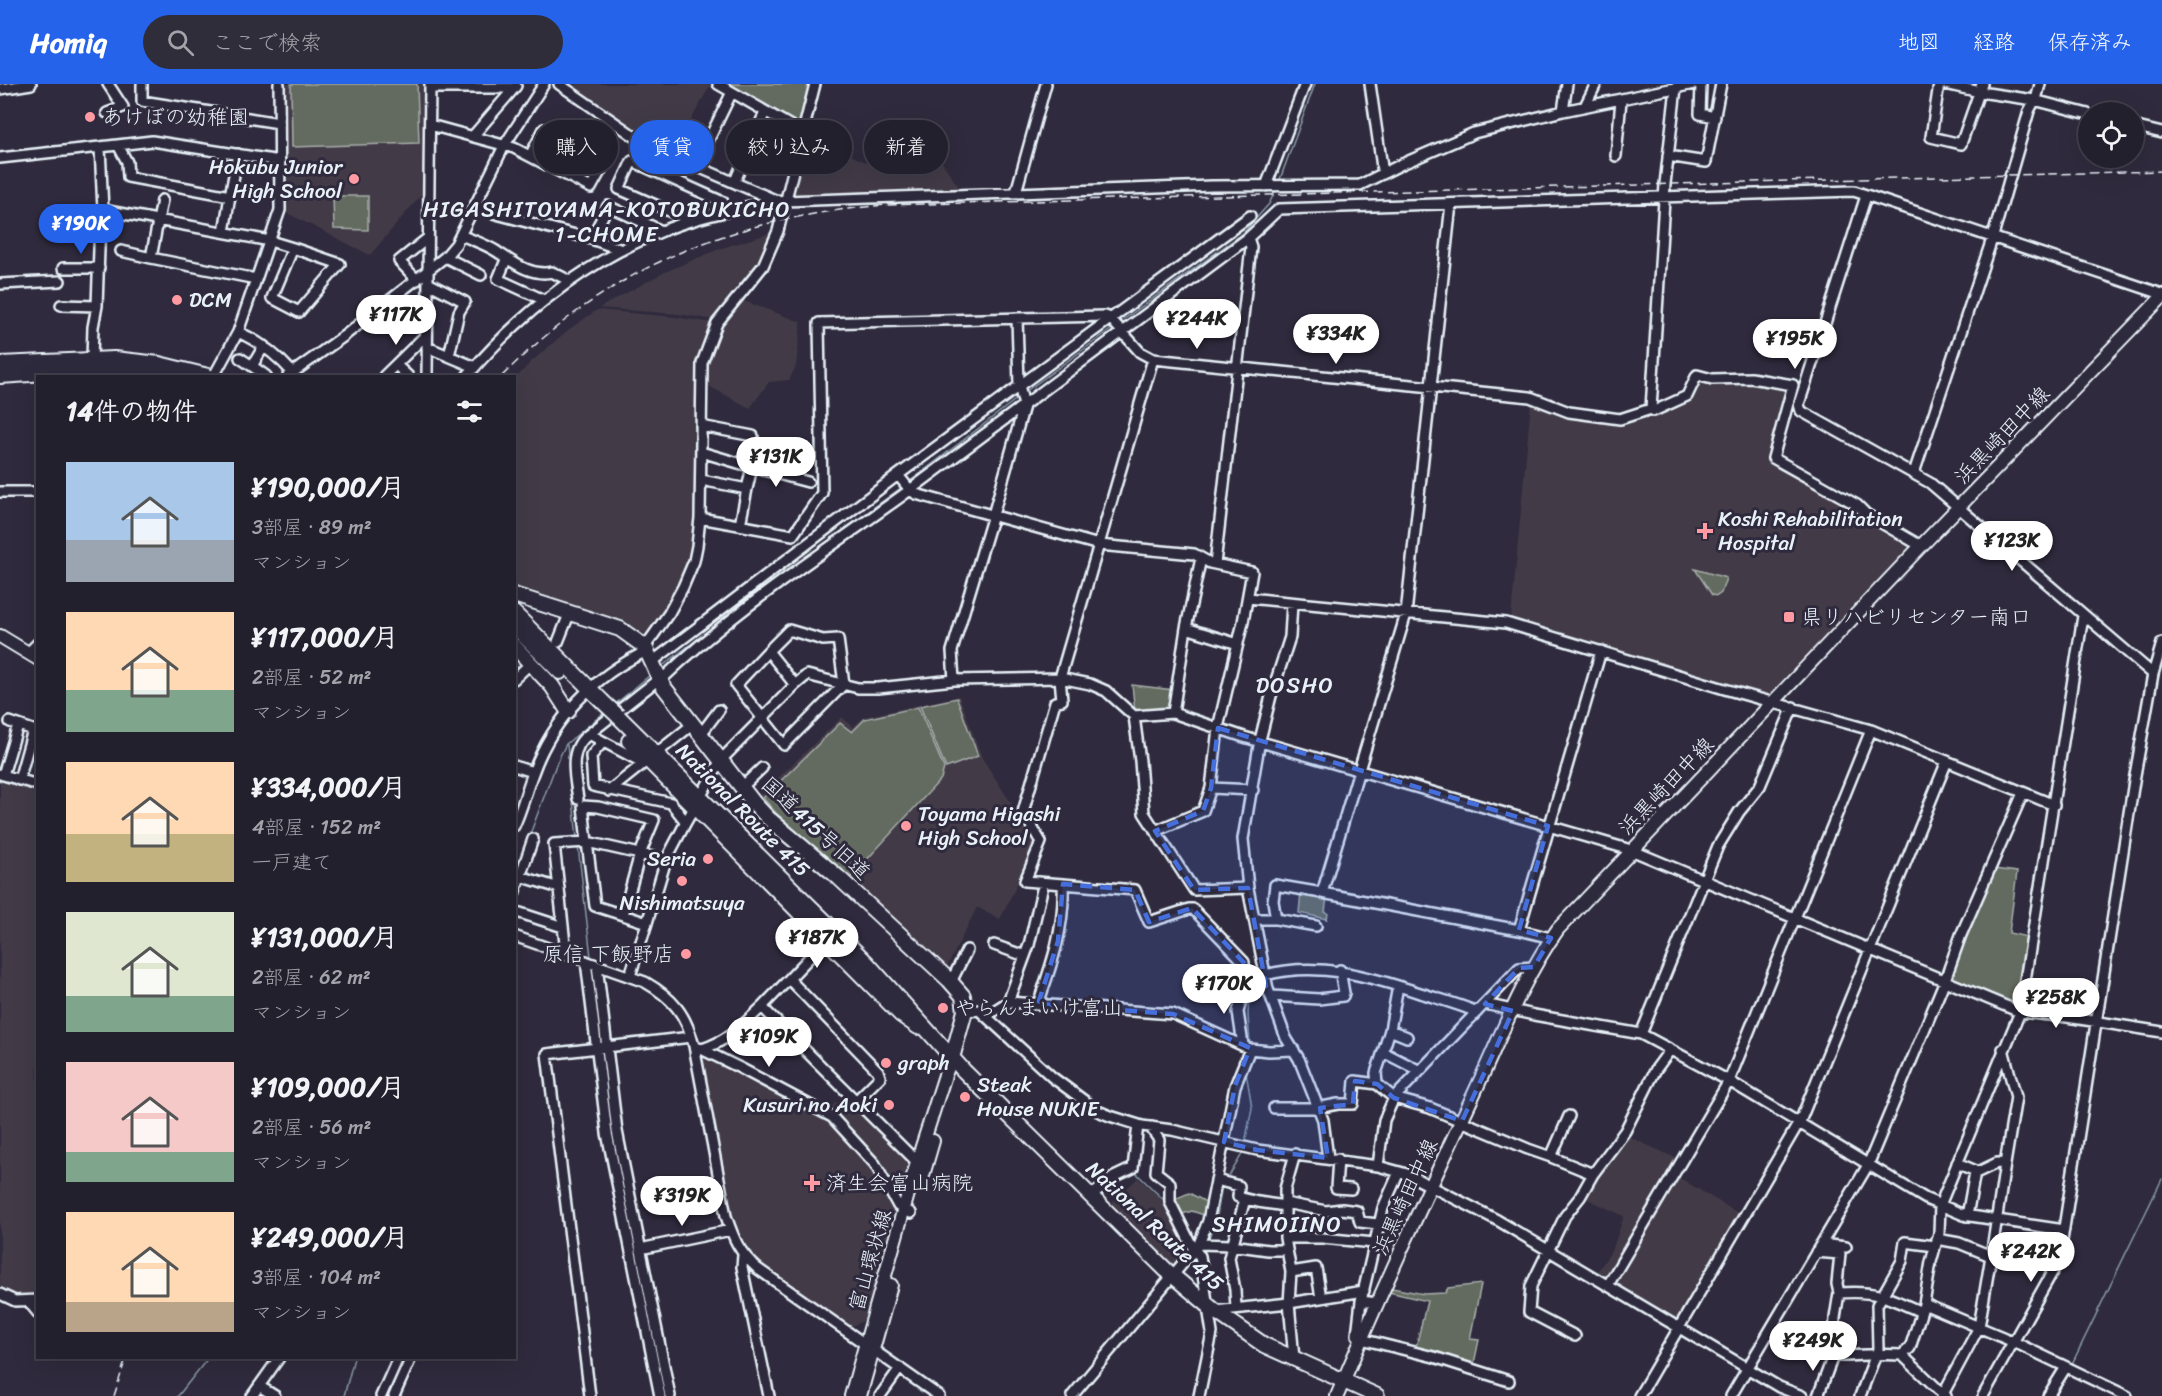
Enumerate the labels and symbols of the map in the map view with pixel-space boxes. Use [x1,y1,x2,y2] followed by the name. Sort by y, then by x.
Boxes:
[102,98,249,136] place label: あけぼの幼稚園
[83,110,97,124] marker: あけぼの幼稚園
[209,148,343,210] place label: Hokubu Junior High School
[347,172,361,186] marker: Hokubu Junior High School
[423,190,791,254] district label: HIGASHITOYAMA-KOTOBUKICHO 1-CHOME
[39,204,123,255] pin: ¥190K
[189,281,232,319] place label: DCM
[170,293,184,307] marker: DCM
[354,295,438,346] pin: ¥117K
[1155,299,1239,350] pin: ¥244K
[1294,314,1378,365] pin: ¥334K
[1753,319,1837,370] pin: ¥195K
[1945,376,2059,494] street label: 浜黒崎田中線
[734,437,818,488] pin: ¥131K
[1718,500,1903,562] place label: Koshi Rehabilitation Hospital
[1970,521,2054,572] pin: ¥123K
[1696,522,1714,540] marker: Koshi Rehabilitation Hospital
[1801,598,2031,636] place label: 県リハビリセンター南口
[1782,610,1796,624] marker: 県リハビリセンター南口
[1256,666,1334,705] district label: DOSHO
[1609,727,1723,845] street label: 浜黒崎田中線
[666,733,820,887] street label: National Route 415
[752,766,880,890] street label: 国道415号旧道
[918,795,1061,857] place label: Toyama Higashi High School
[899,819,913,833] marker: Toyama Higashi High School
[647,840,696,878] place label: Seria
[701,852,715,866] marker: Seria
[675,874,689,888] marker: Nishimatsuya
[620,884,745,922] place label: Nishimatsuya
[775,918,859,969] pin: ¥187K
[543,935,674,973] place label: 原信 下飯野店
[679,947,693,961] marker: 原信 下飯野店
[1182,964,1266,1015] pin: ¥170K
[2014,978,2098,1029] pin: ¥258K
[955,989,1123,1027] place label: やらんまいけ富山
[936,1001,950,1015] marker: やらんまいけ富山
[727,1017,811,1068] pin: ¥109K
[896,1044,950,1082] place label: graph
[879,1056,893,1070] marker: graph
[977,1066,1100,1128] place label: Steak House NUKIE
[743,1086,878,1124] place label: Kusuri no Aoki
[958,1090,972,1104] marker: Steak House NUKIE
[882,1098,896,1112] marker: Kusuri no Aoki
[1361,1132,1449,1262] street label: 浜黒崎田中線
[1077,1151,1233,1301] street label: National Route 415
[826,1164,973,1202] place label: 済生会富山病院
[803,1174,821,1192] marker: 済生会富山病院
[640,1176,724,1227] pin: ¥319K
[837,1204,903,1316] street label: 富山環状線
[1212,1205,1342,1244] district label: SHIMOIINO
[1989,1232,2073,1283] pin: ¥242K
[1771,1321,1855,1372] pin: ¥249K

